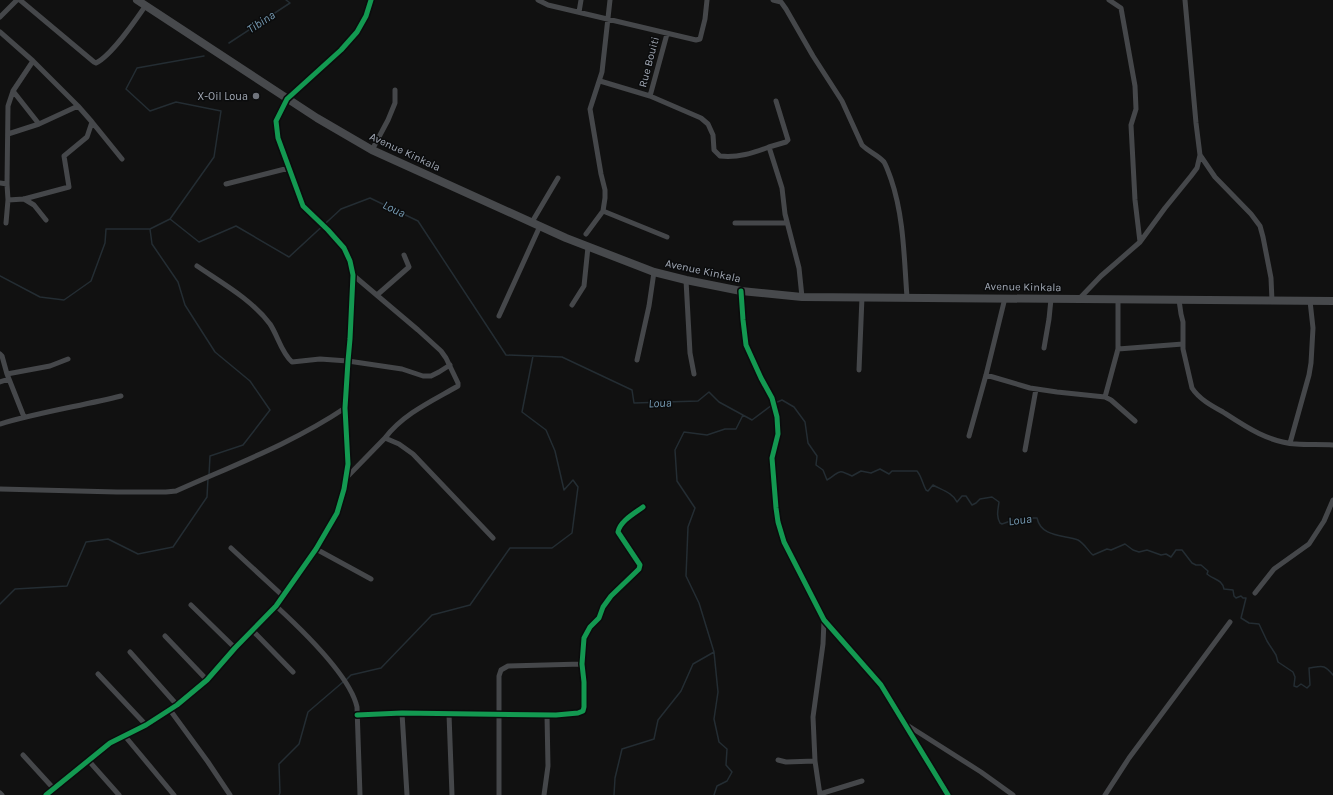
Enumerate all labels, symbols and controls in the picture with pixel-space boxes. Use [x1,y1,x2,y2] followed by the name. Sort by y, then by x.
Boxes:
[244,8,278,36] water label: Tibina
[636,35,662,89] street label: Rue Bouiti
[197,90,248,103] place label: X-Oil Loua
[251,91,261,101] marker: X-Oil Loua
[367,130,443,174] street label: Avenue Kinkala
[380,198,408,220] water label: Loua
[664,257,742,285] street label: Avenue Kinkala
[984,280,1062,294] street label: Avenue Kinkala
[648,396,672,410] water label: Loua
[1007,512,1033,528] water label: Loua

